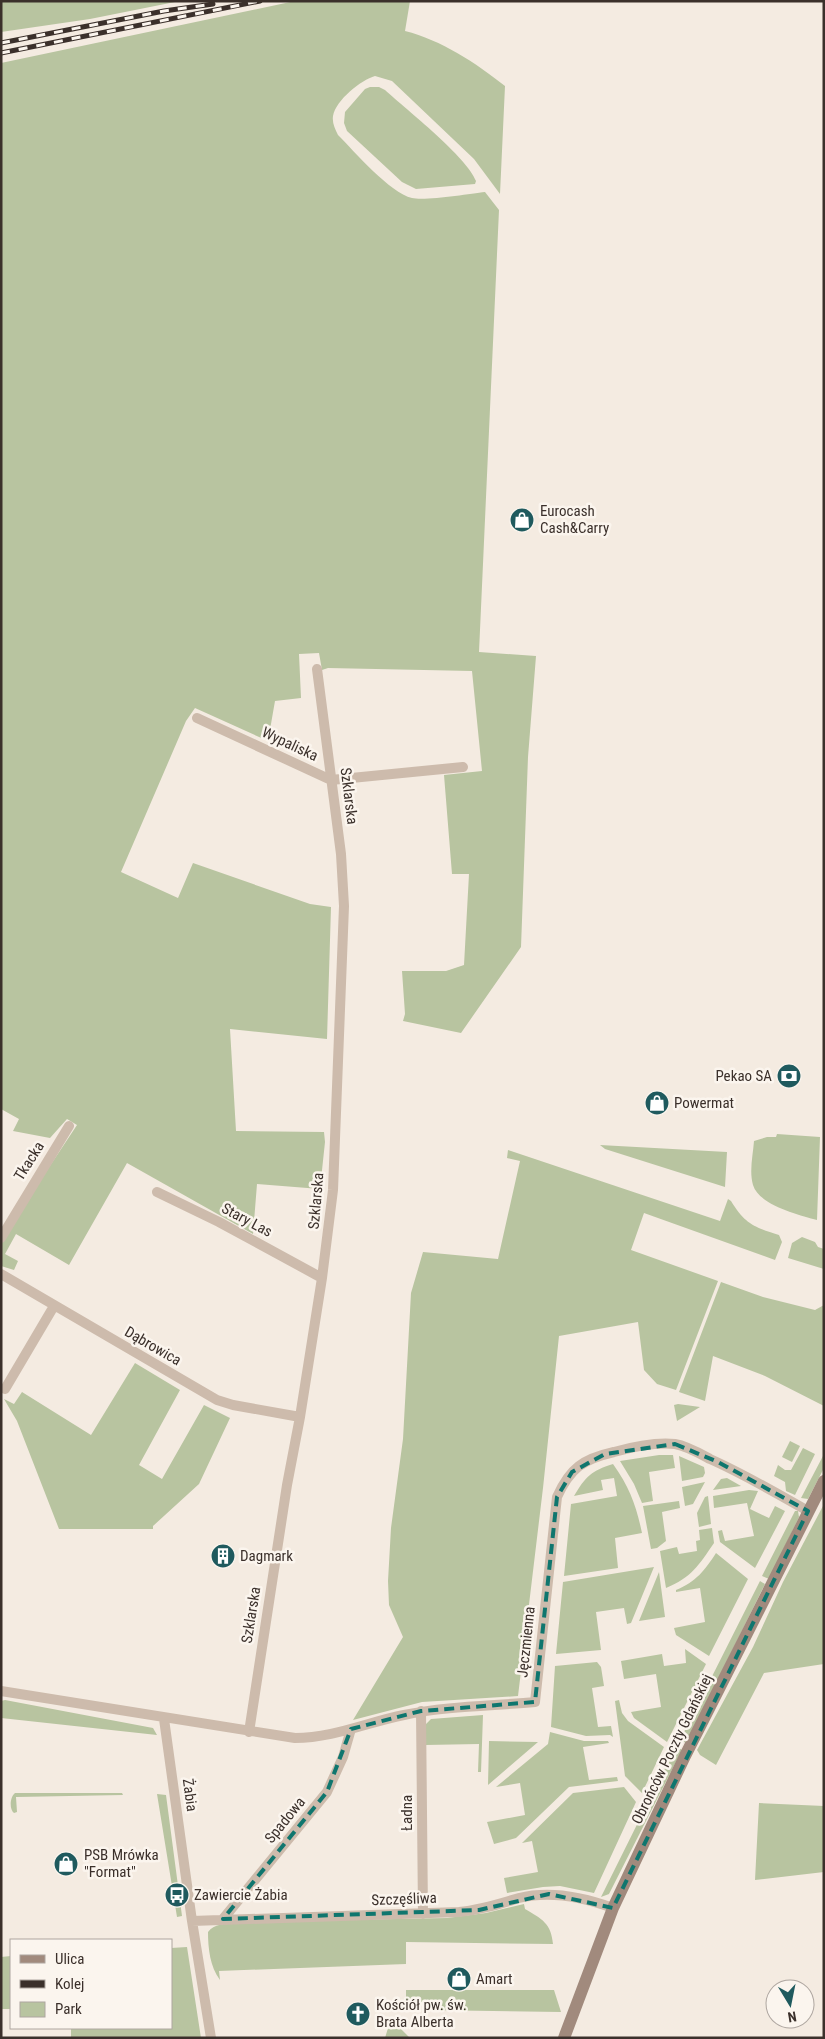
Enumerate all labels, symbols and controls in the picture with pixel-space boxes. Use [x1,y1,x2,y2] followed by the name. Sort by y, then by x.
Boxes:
[540,502,609,537] place label: Eurocash Cash&Carry
[509,507,535,533] shop icon: Eurocash Cash&Carry
[259,723,321,765] street label: Wypaliska
[337,767,361,825] street label: Szklarska
[776,1063,802,1089] bank icon: Pekao SA
[715,1067,772,1085] place label: Pekao SA
[644,1090,670,1116] shop icon: Powermat
[674,1094,734,1112] place label: Powermat
[10,1138,48,1184] street label: Tkacka
[305,1172,327,1230] street label: Szklarska
[219,1199,276,1241] street label: Stary Las
[121,1323,185,1369] street label: Dąbrowica
[210,1543,236,1569] building icon: Dagmark
[240,1547,293,1565] place label: Dagmark
[238,1585,264,1645] street label: Szklarska
[513,1606,539,1678] street label: Jęczmienna
[628,1671,716,1827] street label: Obrońców Poczty Gdańskiej
[179,1777,201,1813] street label: Żabia
[261,1793,309,1847] street label: Spadowa
[398,1795,416,1831] street label: Ładna
[84,1846,159,1881] place label: PSB Mrówka "Format"
[53,1851,79,1877] shop icon: PSB Mrówka "Format"
[164,1882,190,1908] bus stop icon: Zawiercie Żabia
[194,1886,288,1904] place label: Zawiercie Żabia
[371,1889,437,1909] street label: Szczęśliwa
[10,1939,172,2029] legend
[55,1950,84,1968] text: Ulica
[446,1966,472,1992] shop icon: Amart
[476,1970,513,1988] place label: Amart
[55,1975,84,1993] text: Kolej
[765,1979,815,2029] north arrow
[376,1996,467,2031] place label: Kościół pw. św. Brata Alberta
[55,2000,82,2018] text: Park
[345,2001,371,2027] church icon: Kościół pw. św. Brata Alberta
[787,2008,798,2025] text: N

